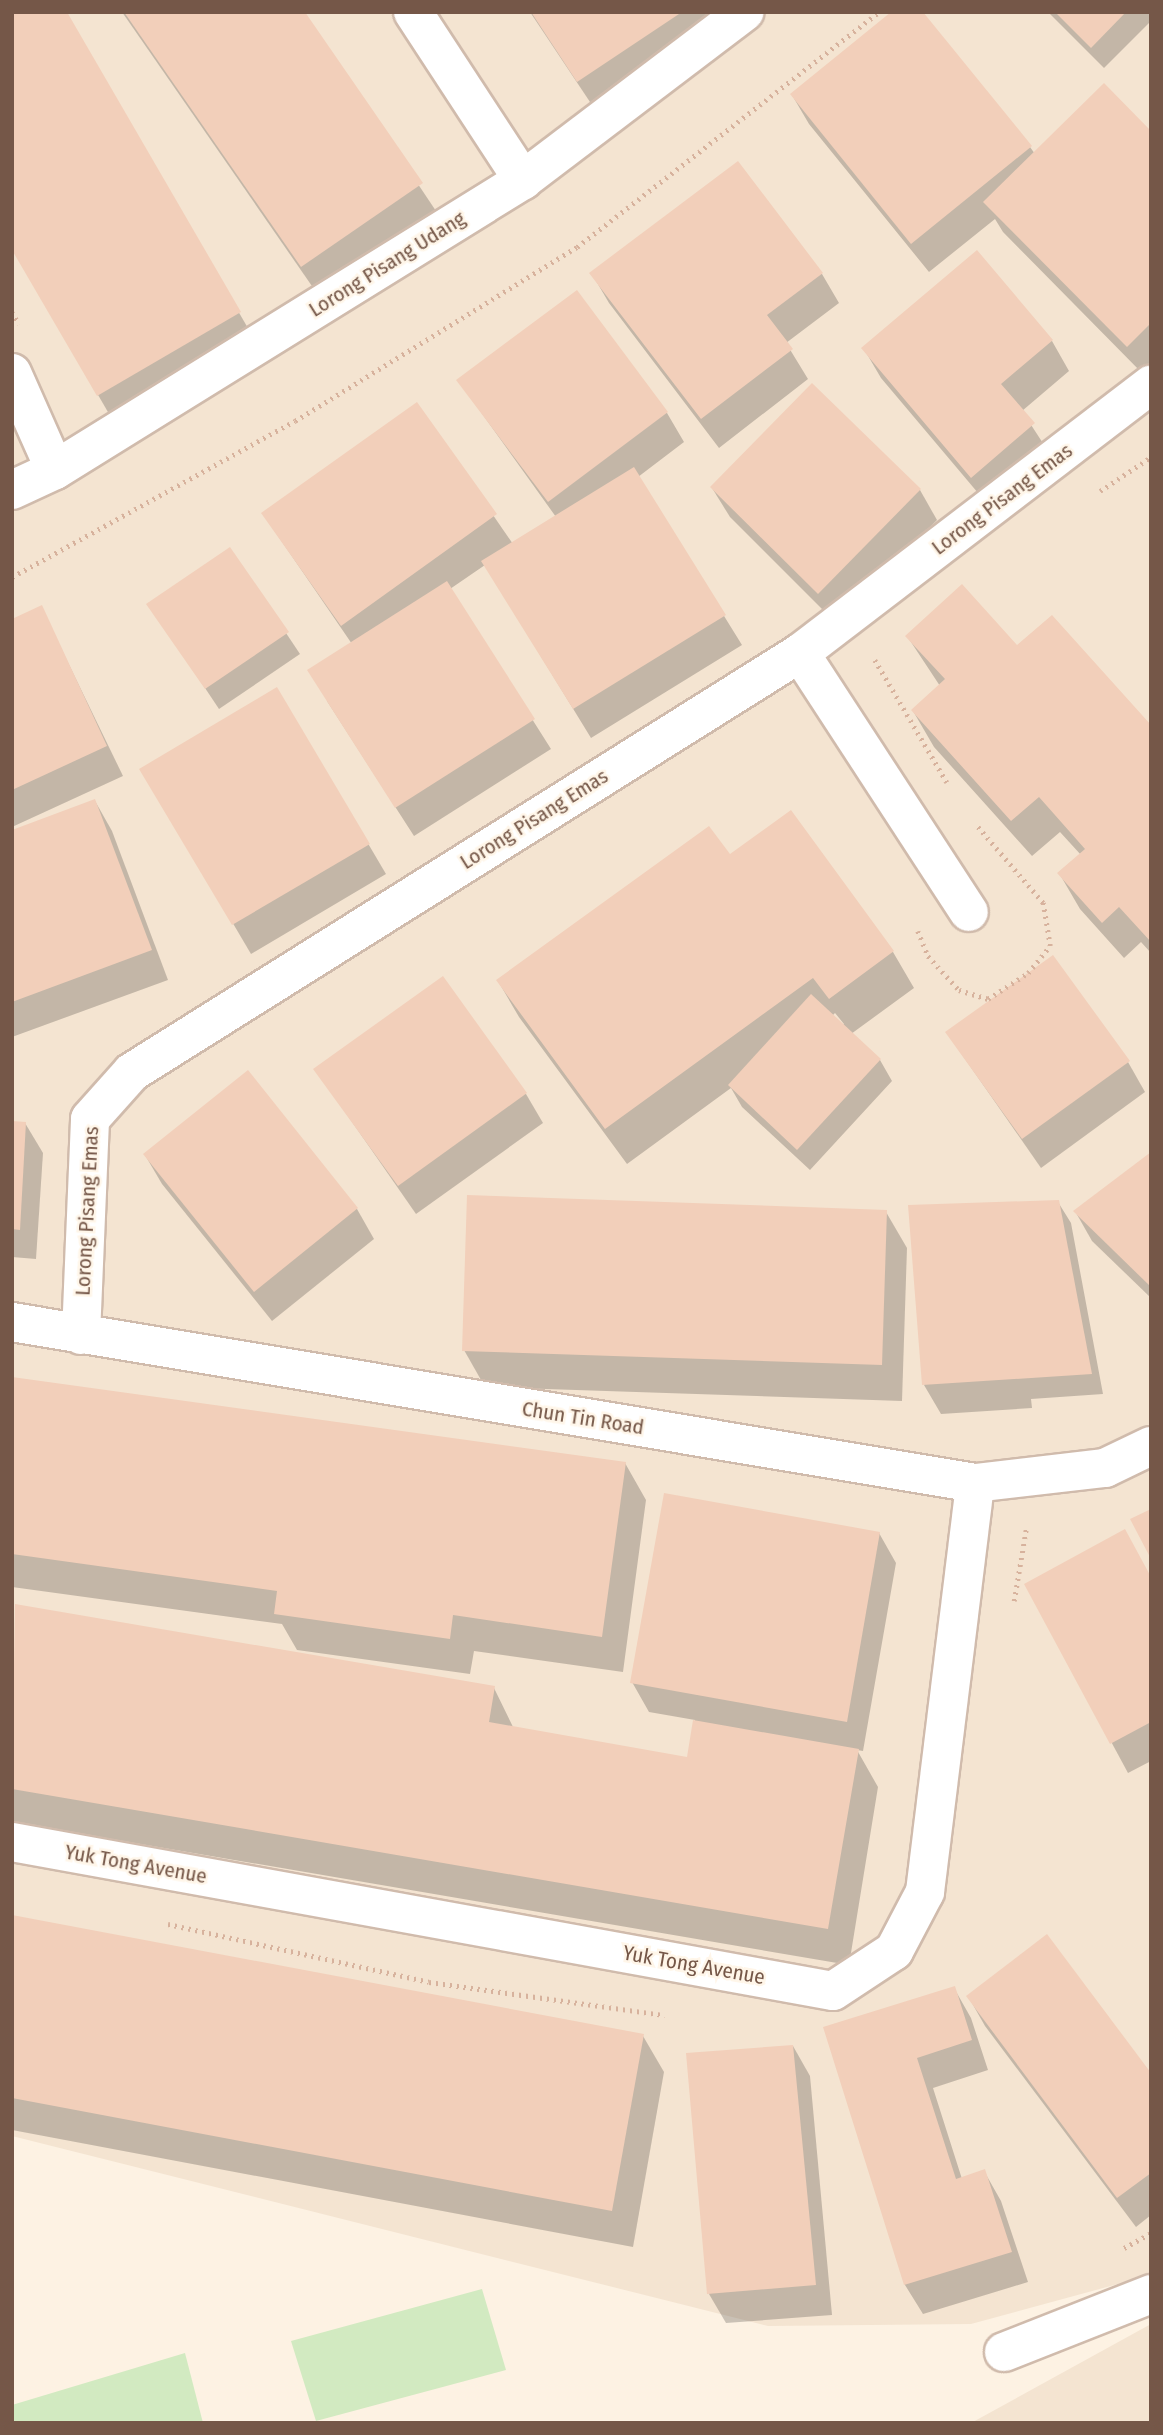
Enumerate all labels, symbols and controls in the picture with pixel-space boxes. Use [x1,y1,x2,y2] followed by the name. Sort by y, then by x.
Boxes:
[304,206,470,322] street label: Lorong Pisang Udang
[927,438,1077,560] street label: Lorong Pisang Emas
[455,763,613,875] street label: Lorong Pisang Emas
[70,1126,104,1296] street label: Lorong Pisang Emas
[520,1396,646,1440] street label: Chun Tin Road
[63,1839,209,1889] street label: Yuk Tong Avenue
[621,1940,767,1990] street label: Yuk Tong Avenue

